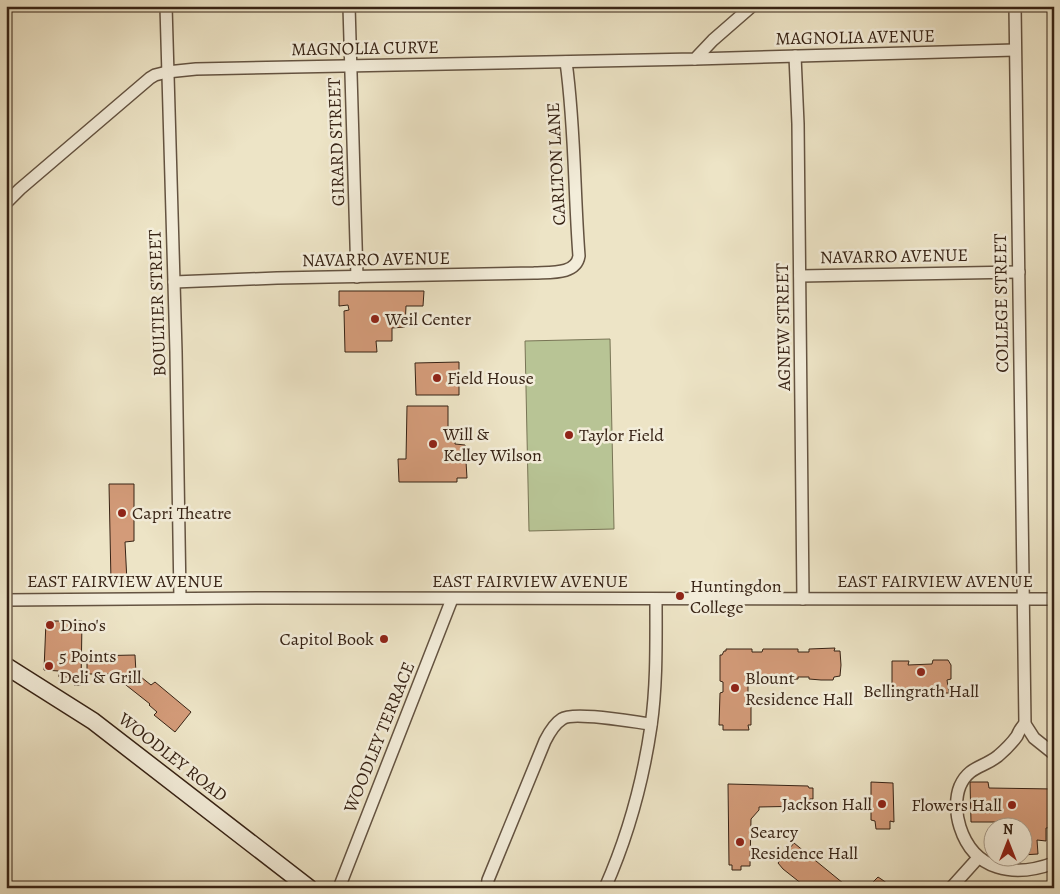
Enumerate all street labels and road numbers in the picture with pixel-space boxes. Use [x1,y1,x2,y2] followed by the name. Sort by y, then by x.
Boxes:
[775,24,935,50] street label: MAGNOLIA AVENUE
[291,35,439,61] street label: MAGNOLIA CURVE
[322,77,350,207] street label: GIRARD STREET
[541,102,571,226] street label: CARLTON LANE
[142,229,172,377] street label: BOULTIER STREET
[988,233,1014,373] street label: COLLEGE STREET
[820,243,968,269] street label: NAVARRO AVENUE
[302,246,450,272] street label: NAVARRO AVENUE
[770,263,796,392] street label: AGNEW STREET
[27,569,223,593] street label: EAST FAIRVIEW AVENUE
[432,569,628,593] street label: EAST FAIRVIEW AVENUE
[837,569,1033,593] street label: EAST FAIRVIEW AVENUE
[337,658,420,817] street label: WOODLEY TERRACE
[113,706,232,807] street label: WOODLEY ROAD

